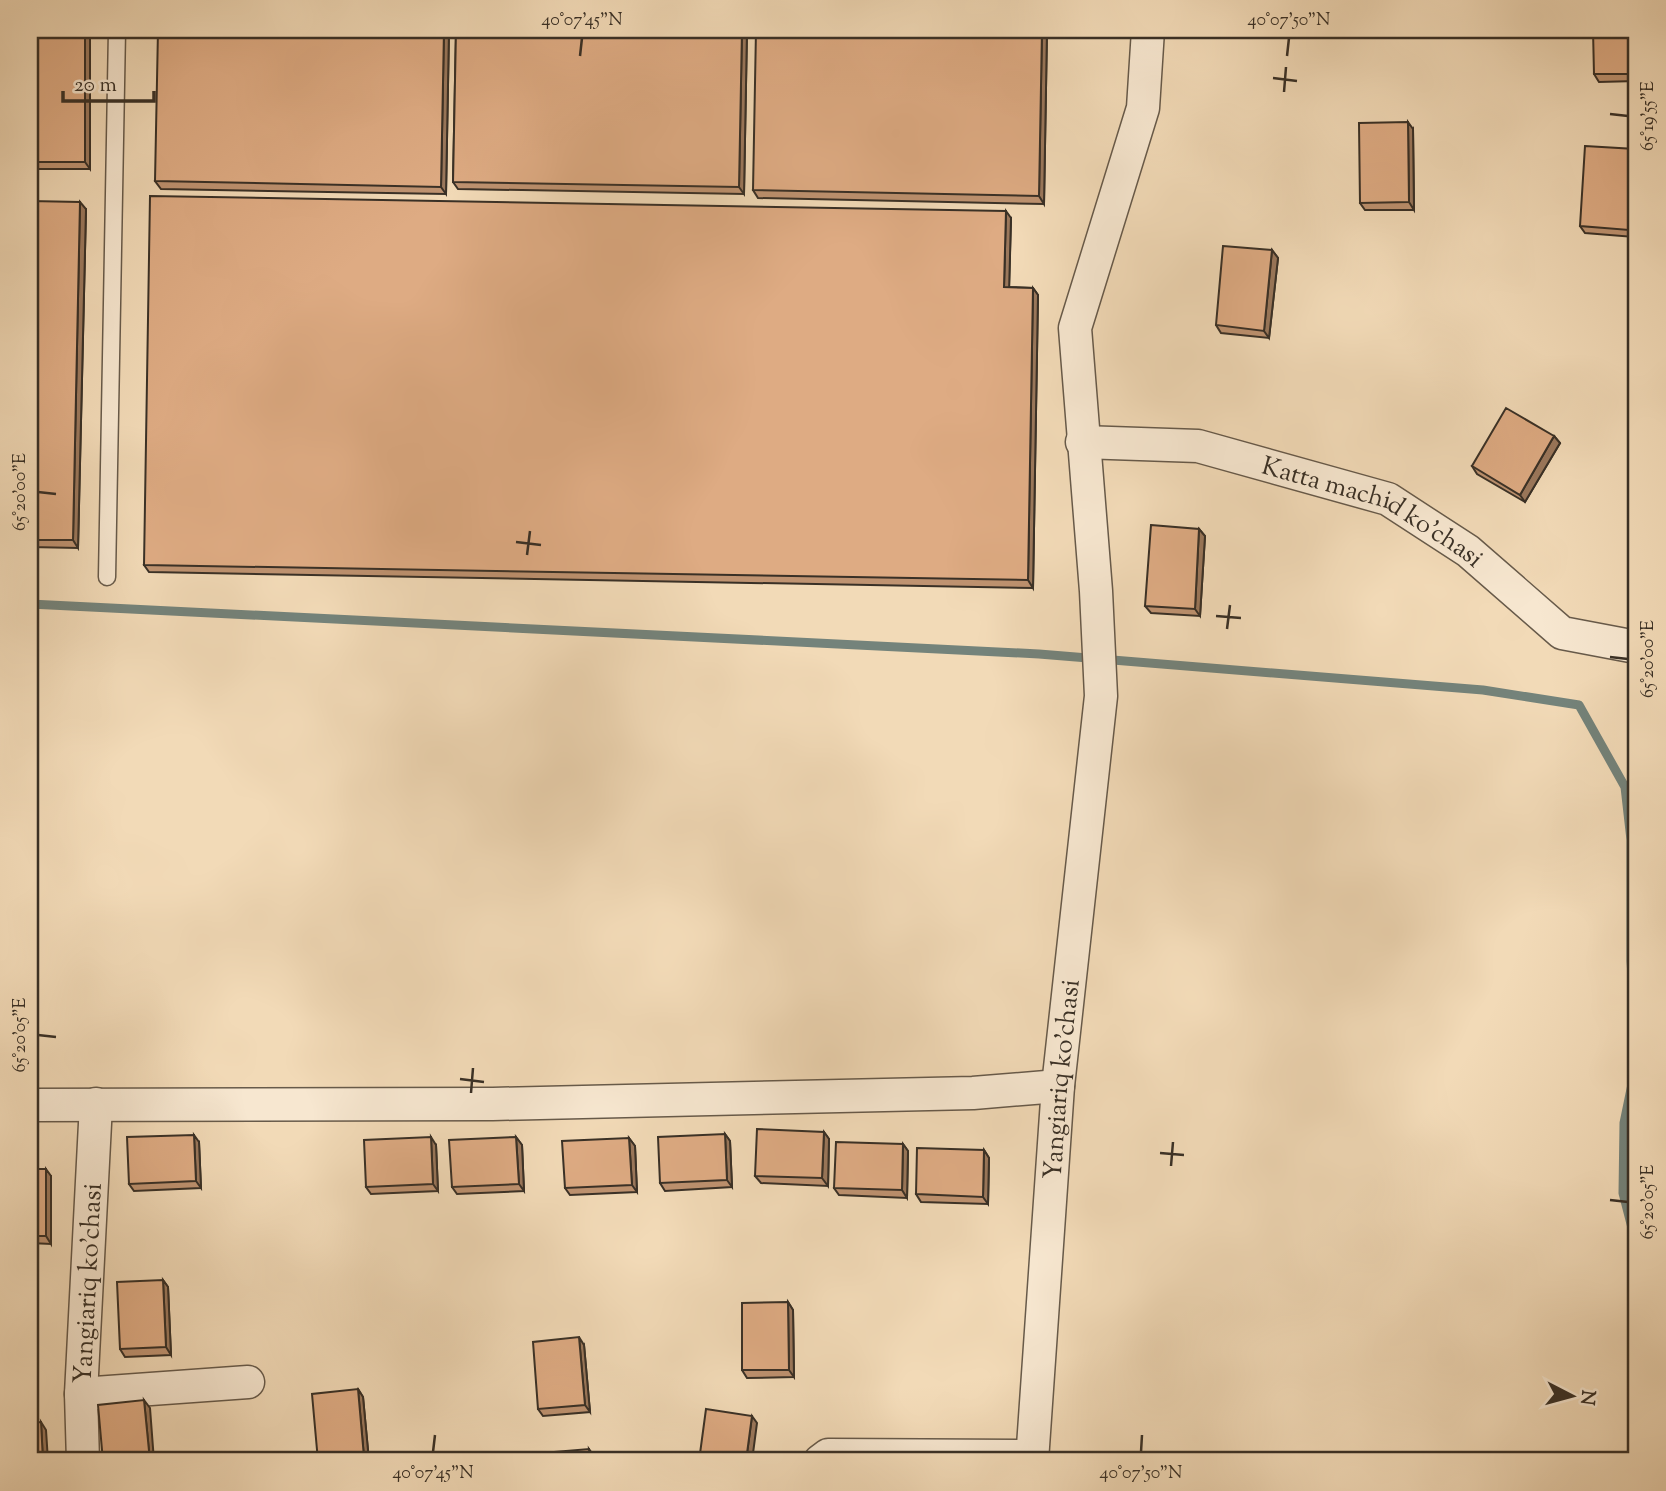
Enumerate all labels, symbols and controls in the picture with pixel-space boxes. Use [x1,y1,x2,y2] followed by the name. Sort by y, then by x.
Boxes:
[541,8,623,34] text: 40°07'45"N
[1248,8,1330,34] text: 40°07'50"N
[63,60,154,104] scale bar
[74,71,117,101] text: 20 m
[1636,81,1662,151] text: 65°19'55"E
[1257,449,1491,577] street label: Katta machid ko'chasi
[8,453,34,531] text: 65°20'00"E
[1636,620,1662,698] text: 65°20'00"E
[1036,977,1091,1181] street label: Yangiariq ko'chasi
[8,997,34,1073] text: 65°20'05"E
[1636,1164,1662,1240] text: 65°20'05"E
[66,1182,113,1385] street label: Yangiariq ko'chasi
[1536,1362,1606,1432] north arrow
[1572,1389,1601,1406] text: N
[392,1461,474,1487] text: 40°07'45"N
[1100,1461,1182,1487] text: 40°07'50"N

